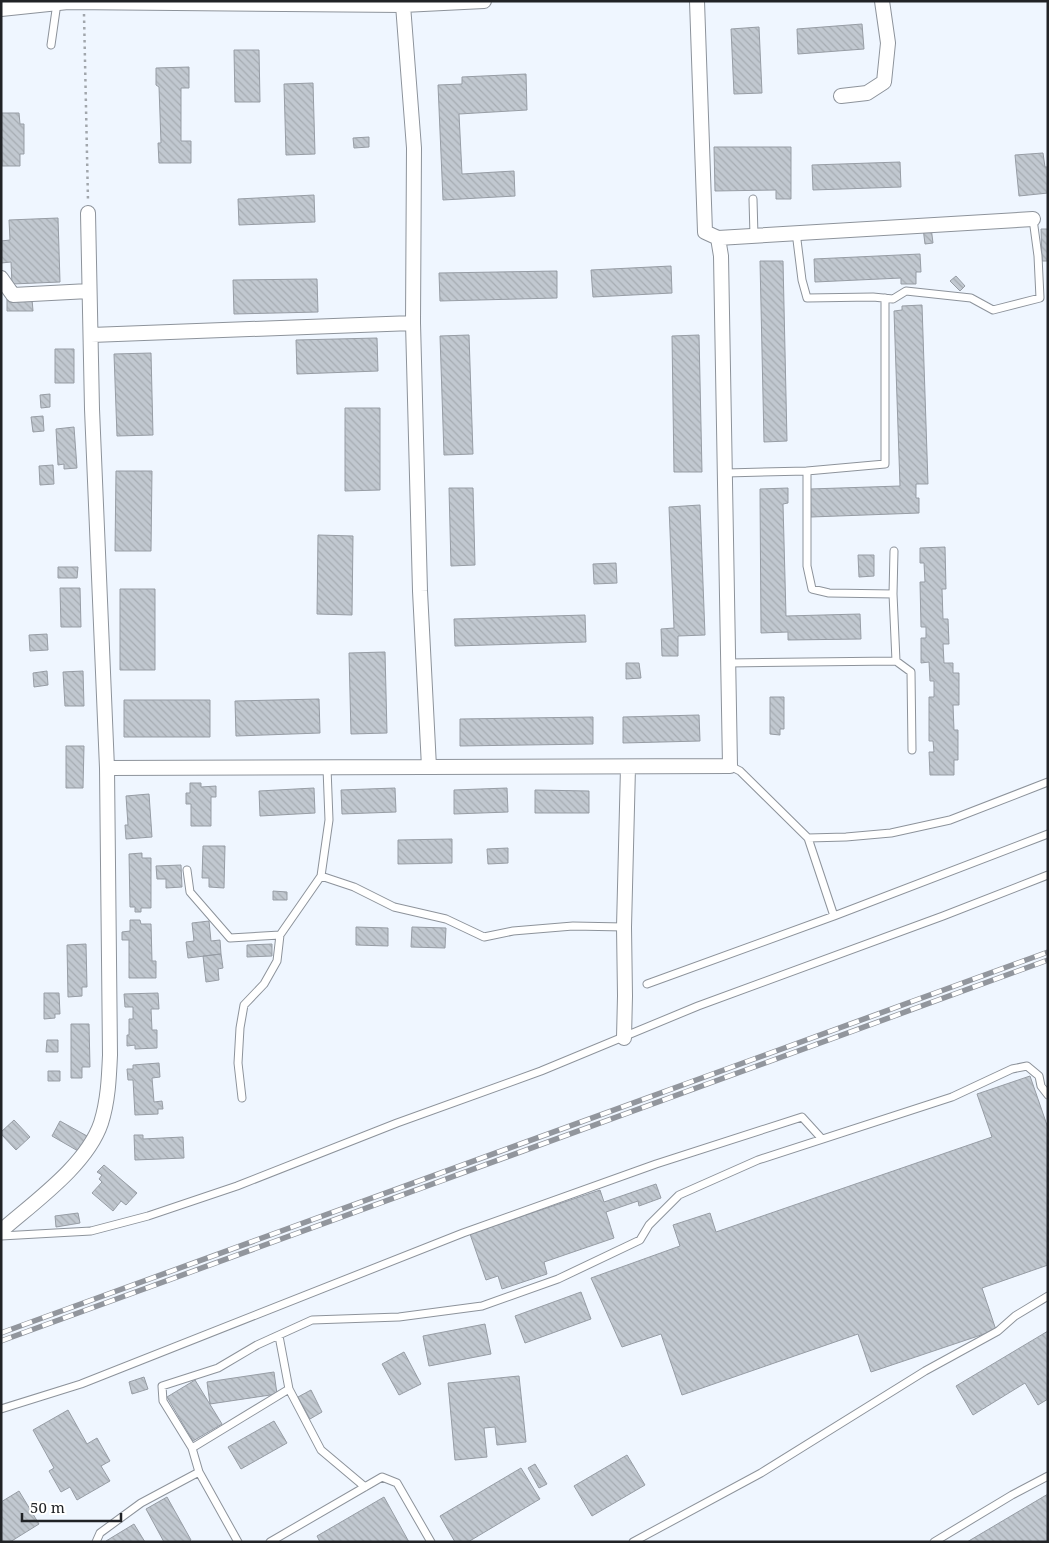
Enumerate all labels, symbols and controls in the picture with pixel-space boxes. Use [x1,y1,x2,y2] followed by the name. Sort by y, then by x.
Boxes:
[22,1490,121,1522] scale bar
[30,1497,65,1517] text: 50 m

